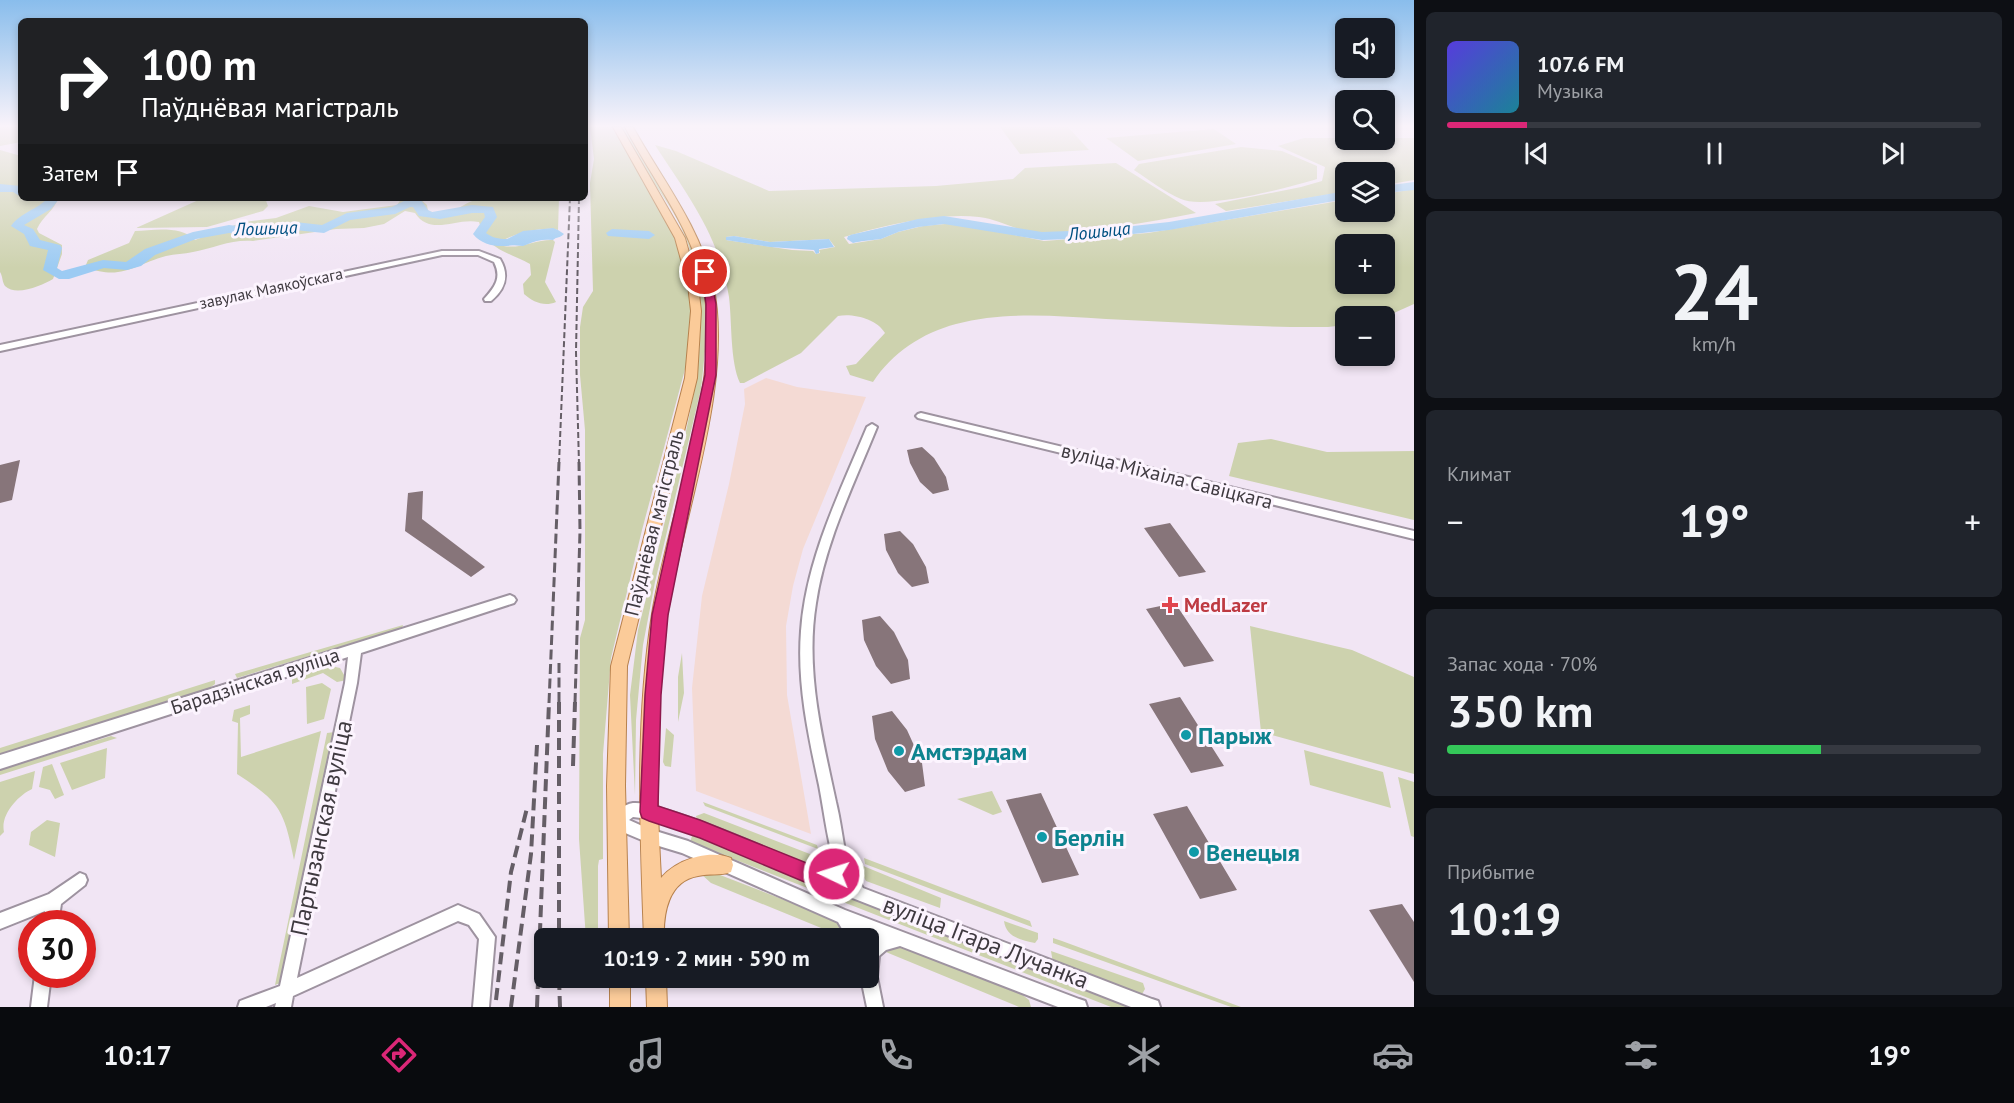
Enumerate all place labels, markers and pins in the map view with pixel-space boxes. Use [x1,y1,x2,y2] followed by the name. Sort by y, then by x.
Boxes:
[679,246,730,297] pin
[1184,592,1267,618] place label: MedLazer
[1161,596,1179,614] marker: MedLazer
[1198,720,1272,751] place label: Парыж
[1179,728,1193,742] marker: Парыж
[911,736,1027,767] place label: Амстэрдам
[892,744,906,758] marker: Амстэрдам
[1054,822,1125,853] place label: Берлін
[1035,830,1049,844] marker: Берлін
[1206,837,1300,868] place label: Венецыя
[1187,845,1201,859] marker: Венецыя

